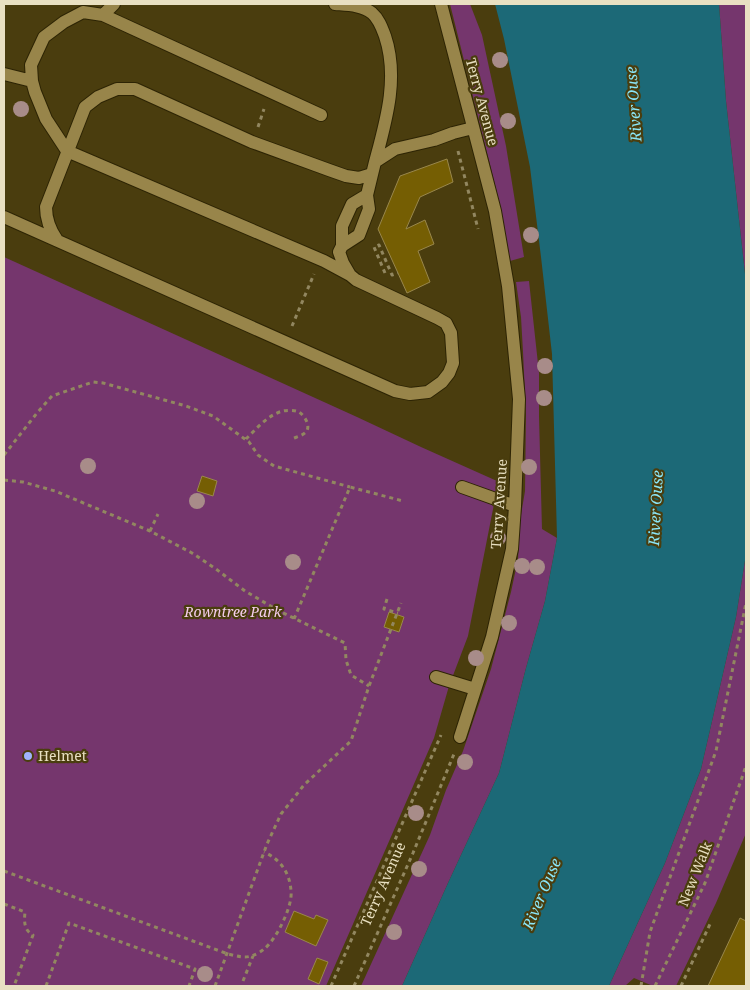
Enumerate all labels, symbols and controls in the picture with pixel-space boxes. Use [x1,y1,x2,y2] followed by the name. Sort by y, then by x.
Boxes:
[462,56,503,148] street label: Terry Avenue
[620,65,646,143] water label: River Ouse
[486,458,511,550] street label: Terry Avenue
[643,469,667,547] water label: River Ouse
[183,602,283,621] park label: Rowntree Park
[38,746,87,765] place label: Helmet
[22,750,34,762] marker: Helmet
[673,838,716,909] street label: New Walk
[356,839,410,929] street label: Terry Avenue
[517,854,565,933] water label: River Ouse

